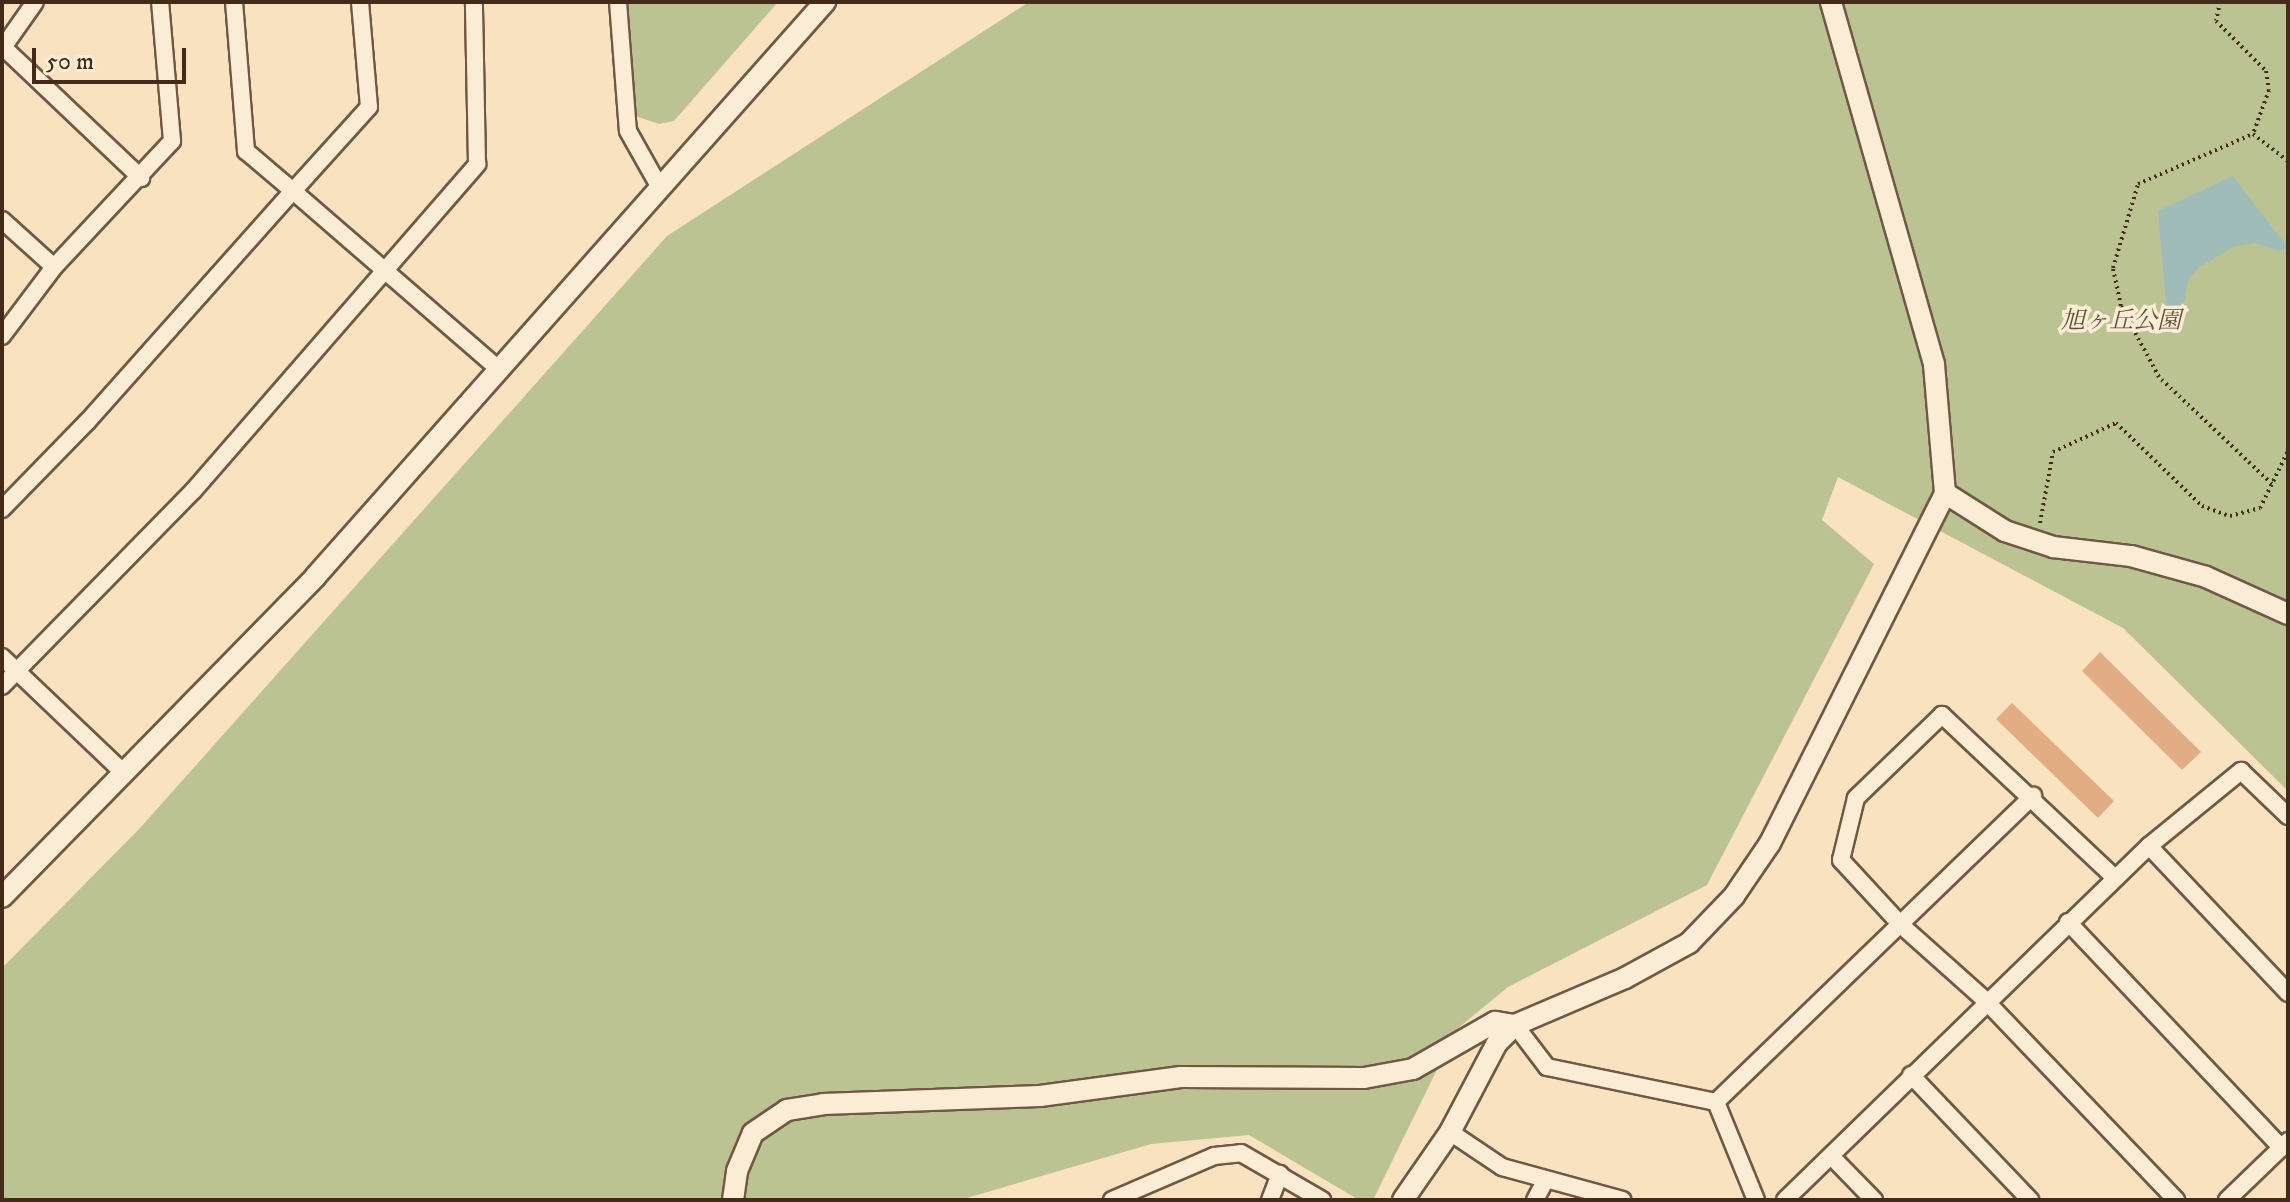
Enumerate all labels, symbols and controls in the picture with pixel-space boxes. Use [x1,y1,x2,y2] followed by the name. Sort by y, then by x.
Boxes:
[36,32,190,82] scale bar
[46,47,94,77] text: 50 m
[2061,308,2181,336] park label: 旭ヶ丘公園

